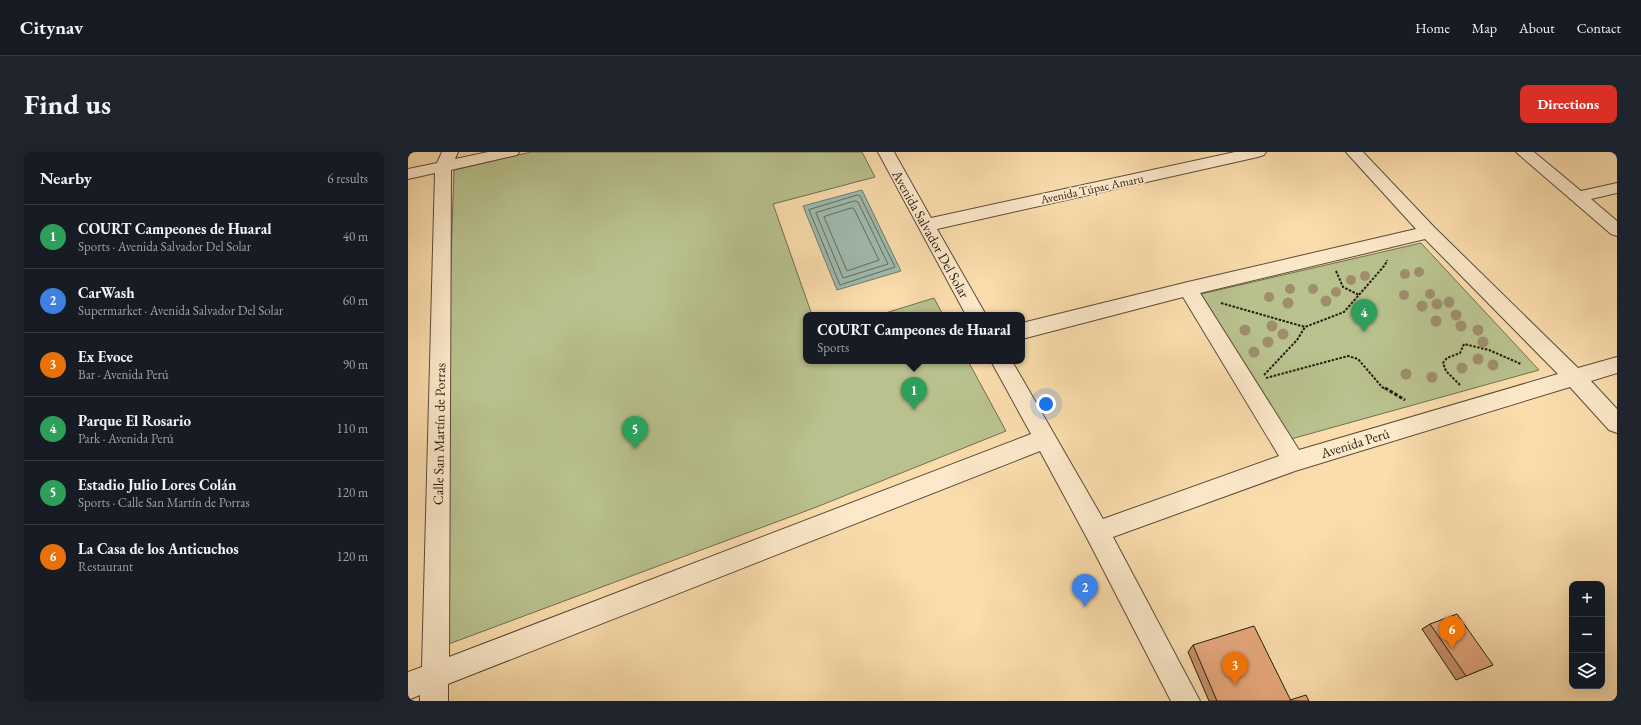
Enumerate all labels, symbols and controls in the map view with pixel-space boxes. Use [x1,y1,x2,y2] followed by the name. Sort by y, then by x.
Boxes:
[20,15,83,40] text: Citynav
[1415,19,1450,37] text: Home
[1472,19,1497,37] text: Map
[1519,19,1555,37] text: About
[1577,19,1621,37] text: Contact
[1520,85,1617,123] button: Directions
[24,86,111,122] text: Find us
[888,166,974,301] street label: Avenida Salvador Del Solar
[40,167,92,189] text: Nearby
[327,170,368,187] text: 6 results
[1038,170,1146,208] street label: Avenida Túpac Amaru
[78,219,271,238] text: COURT Campeones de Huaral
[50,228,56,245] text: 1
[343,228,368,245] text: 40 m
[78,238,251,255] text: Sports · Avenida Salvador Del Solar
[78,283,135,302] text: CarWash
[50,292,56,309] text: 2
[343,292,368,309] text: 60 m
[1351,299,1377,332] pin: 4
[78,302,283,319] text: Supermarket · Avenida Salvador Del Solar
[803,312,1025,364] popup
[817,320,1011,339] text: COURT Campeones de Huaral
[817,339,849,356] text: Sports
[78,347,133,366] text: Ex Evoce
[50,356,56,373] text: 3
[343,356,368,373] text: 90 m
[429,362,449,505] street label: Calle San Martín de Porras
[78,366,169,383] text: Bar · Avenida Perú
[901,377,927,410] pin: 1
[1036,394,1056,414] your location
[78,411,191,430] text: Parque El Rosario
[622,416,648,449] pin: 5
[50,420,56,437] text: 4
[337,420,368,437] text: 110 m
[1318,424,1392,462] street label: Avenida Perú
[78,430,174,447] text: Park · Avenida Perú
[78,475,236,494] text: Estadio Julio Lores Colán
[50,484,56,501] text: 5
[337,484,368,501] text: 120 m
[78,494,250,511] text: Sports · Calle San Martín de Porras
[78,539,239,558] text: La Casa de los Anticuchos
[50,548,56,565] text: 6
[337,548,368,565] text: 120 m
[78,558,133,575] text: Restaurant
[1072,574,1098,607] pin: 2
[1569,581,1605,689] map controls
[1569,581,1605,617] button: +
[1439,616,1465,649] pin: 6
[1569,617,1605,653] button: −
[1222,652,1248,685] pin: 3
[1569,653,1605,689] button: layers

